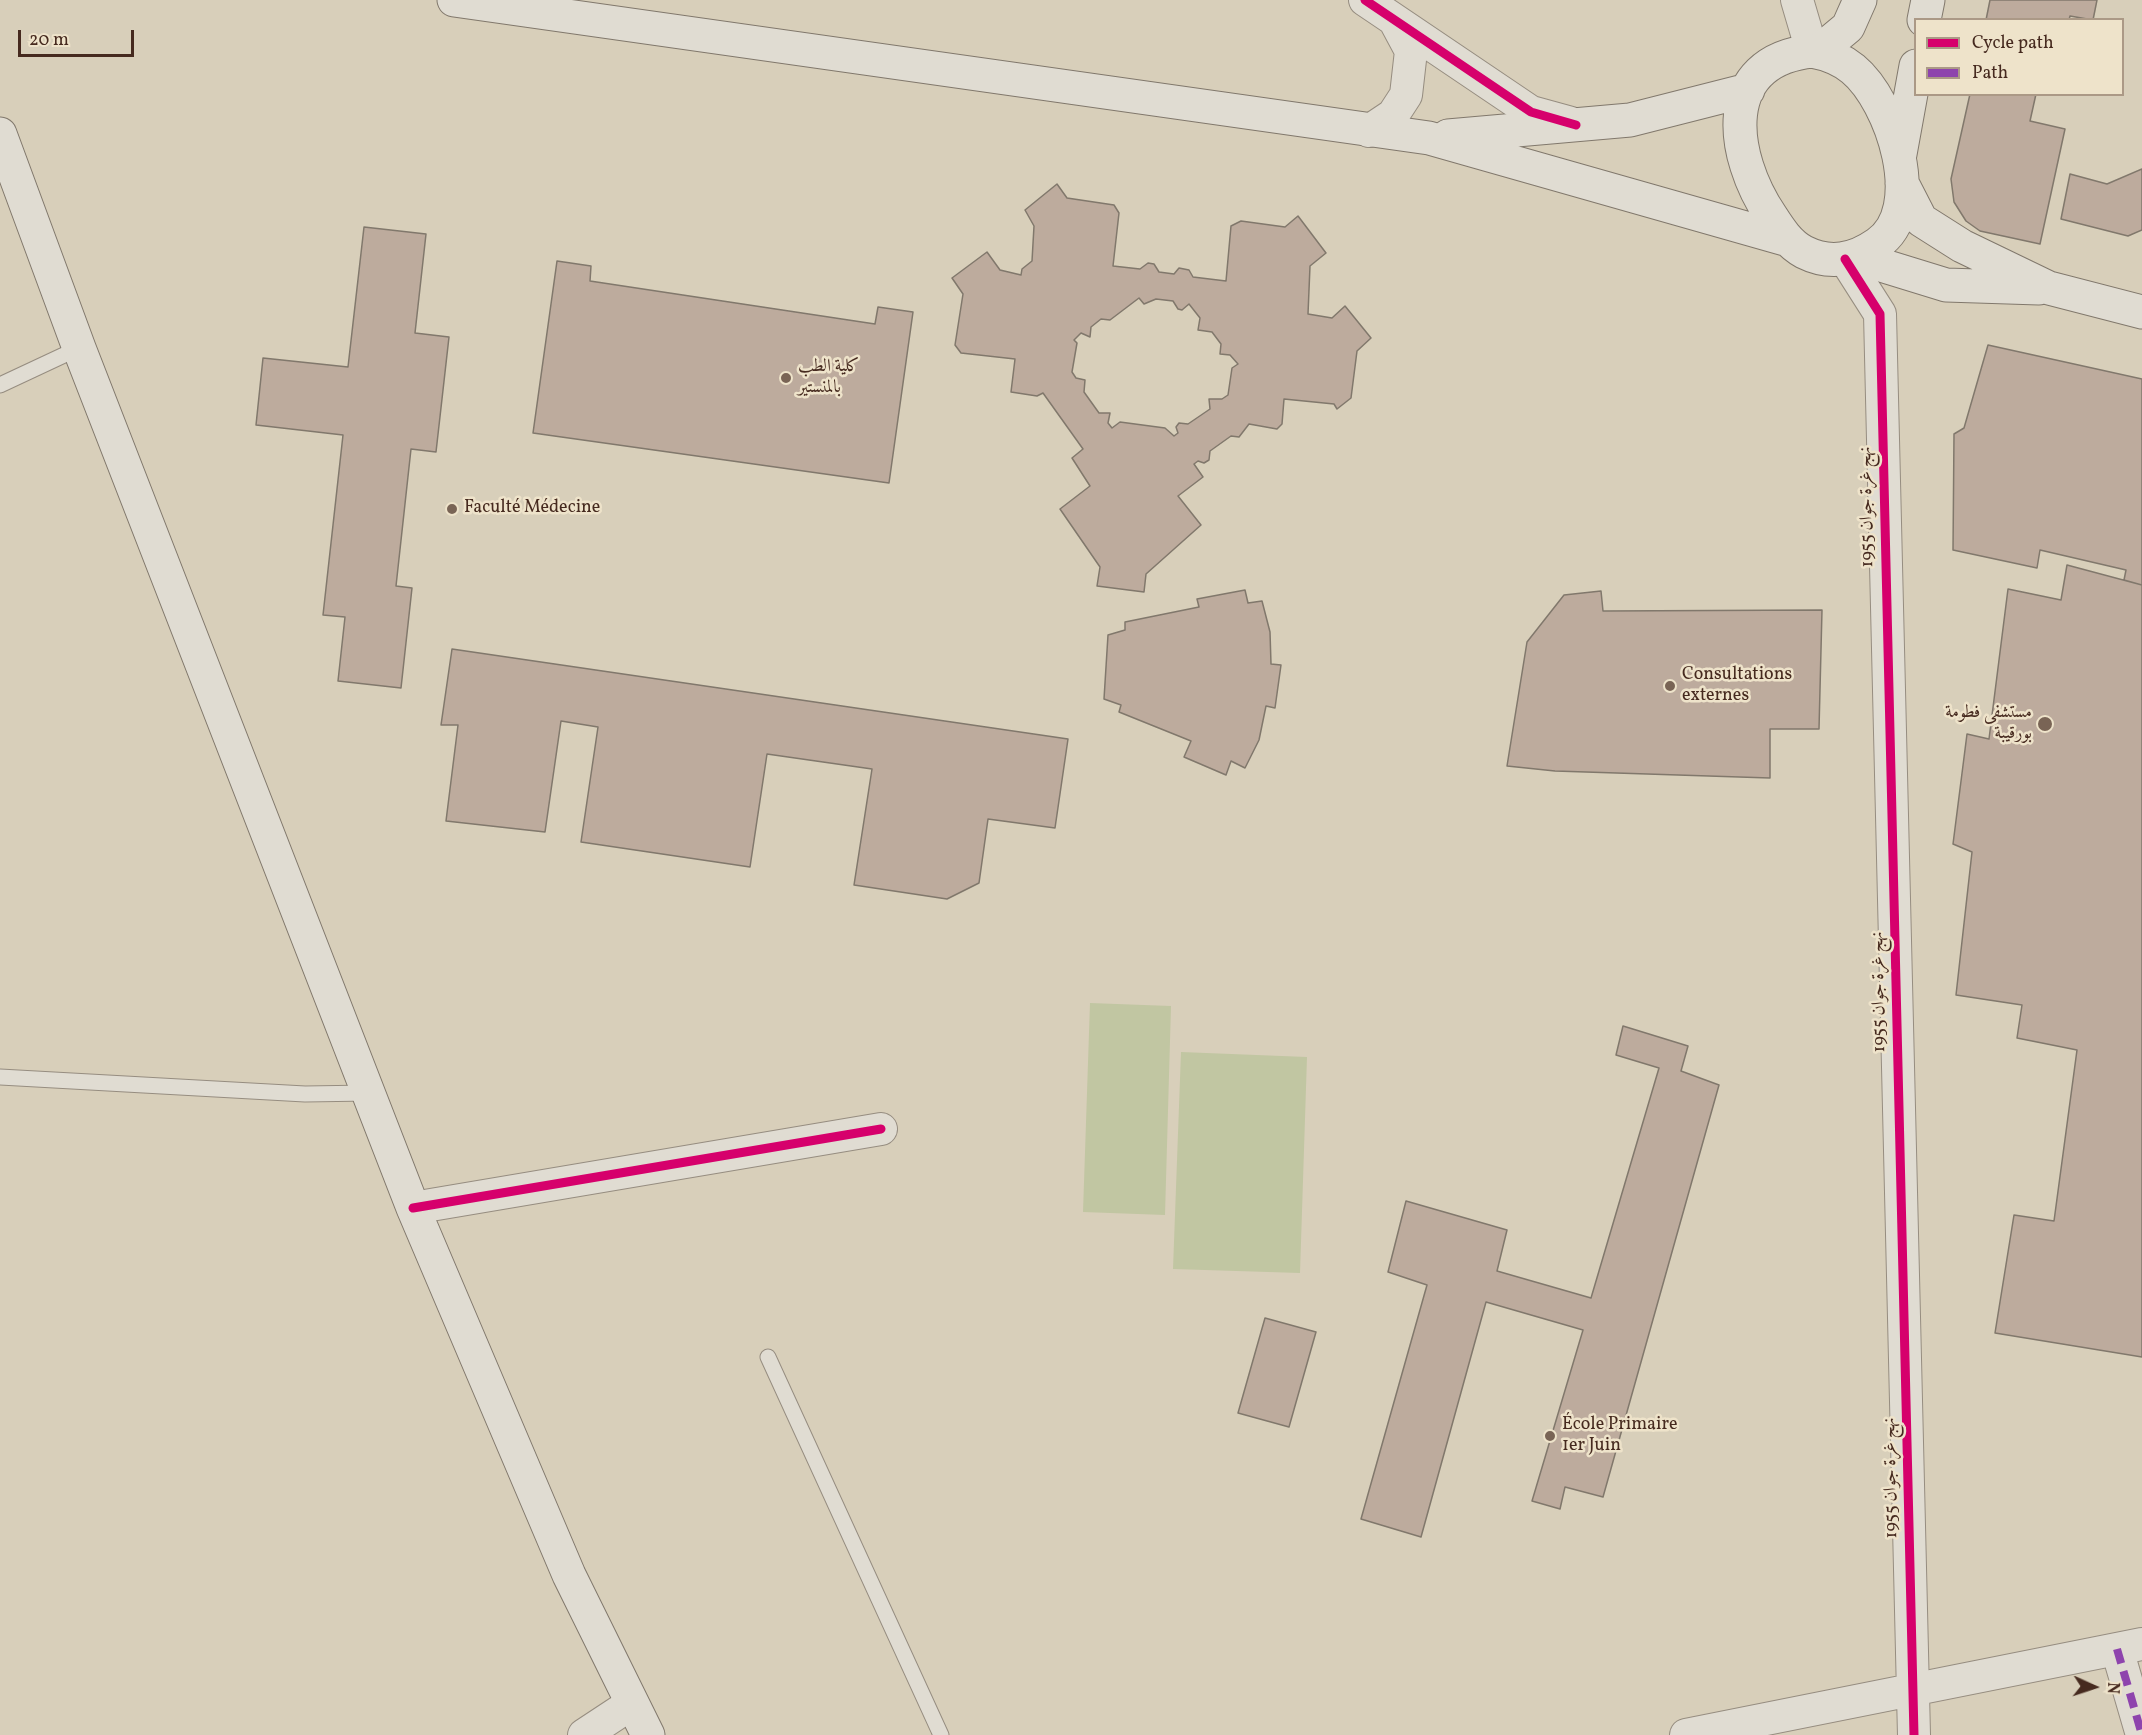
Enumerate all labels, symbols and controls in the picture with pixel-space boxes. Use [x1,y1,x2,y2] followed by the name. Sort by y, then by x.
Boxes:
[21,18,136,56] scale bar
[1914,18,2124,96] legend
[29,28,69,53] text: 20 m
[1972,31,2054,56] text: Cycle path
[1972,61,2008,86] text: Path
[798,357,860,400] place label: كلية الطب بالمنستير
[779,371,793,385] marker: كلية الطب بالمنستير
[1856,446,1880,568] street label: نهج غرة جوان 1955
[464,498,600,520] place label: Faculté Médecine
[445,502,459,516] marker: Faculté Médecine
[1682,665,1792,708] place label: Consultations externes
[1663,679,1677,693] marker: Consultations externes
[1945,703,2032,746] place label: مستشفى فطومة بورقيبة
[2036,715,2054,733] marker: مستشفى فطومة بورقيبة
[1868,931,1892,1053] street label: نهج غرة جوان 1955
[1562,1415,1678,1458] place label: École Primaire 1er Juin
[1880,1417,1904,1539] street label: نهج غرة جوان 1955
[1543,1429,1557,1443] marker: École Primaire 1er Juin
[2064,1657,2124,1717] north arrow
[2101,1682,2123,1694] text: N

